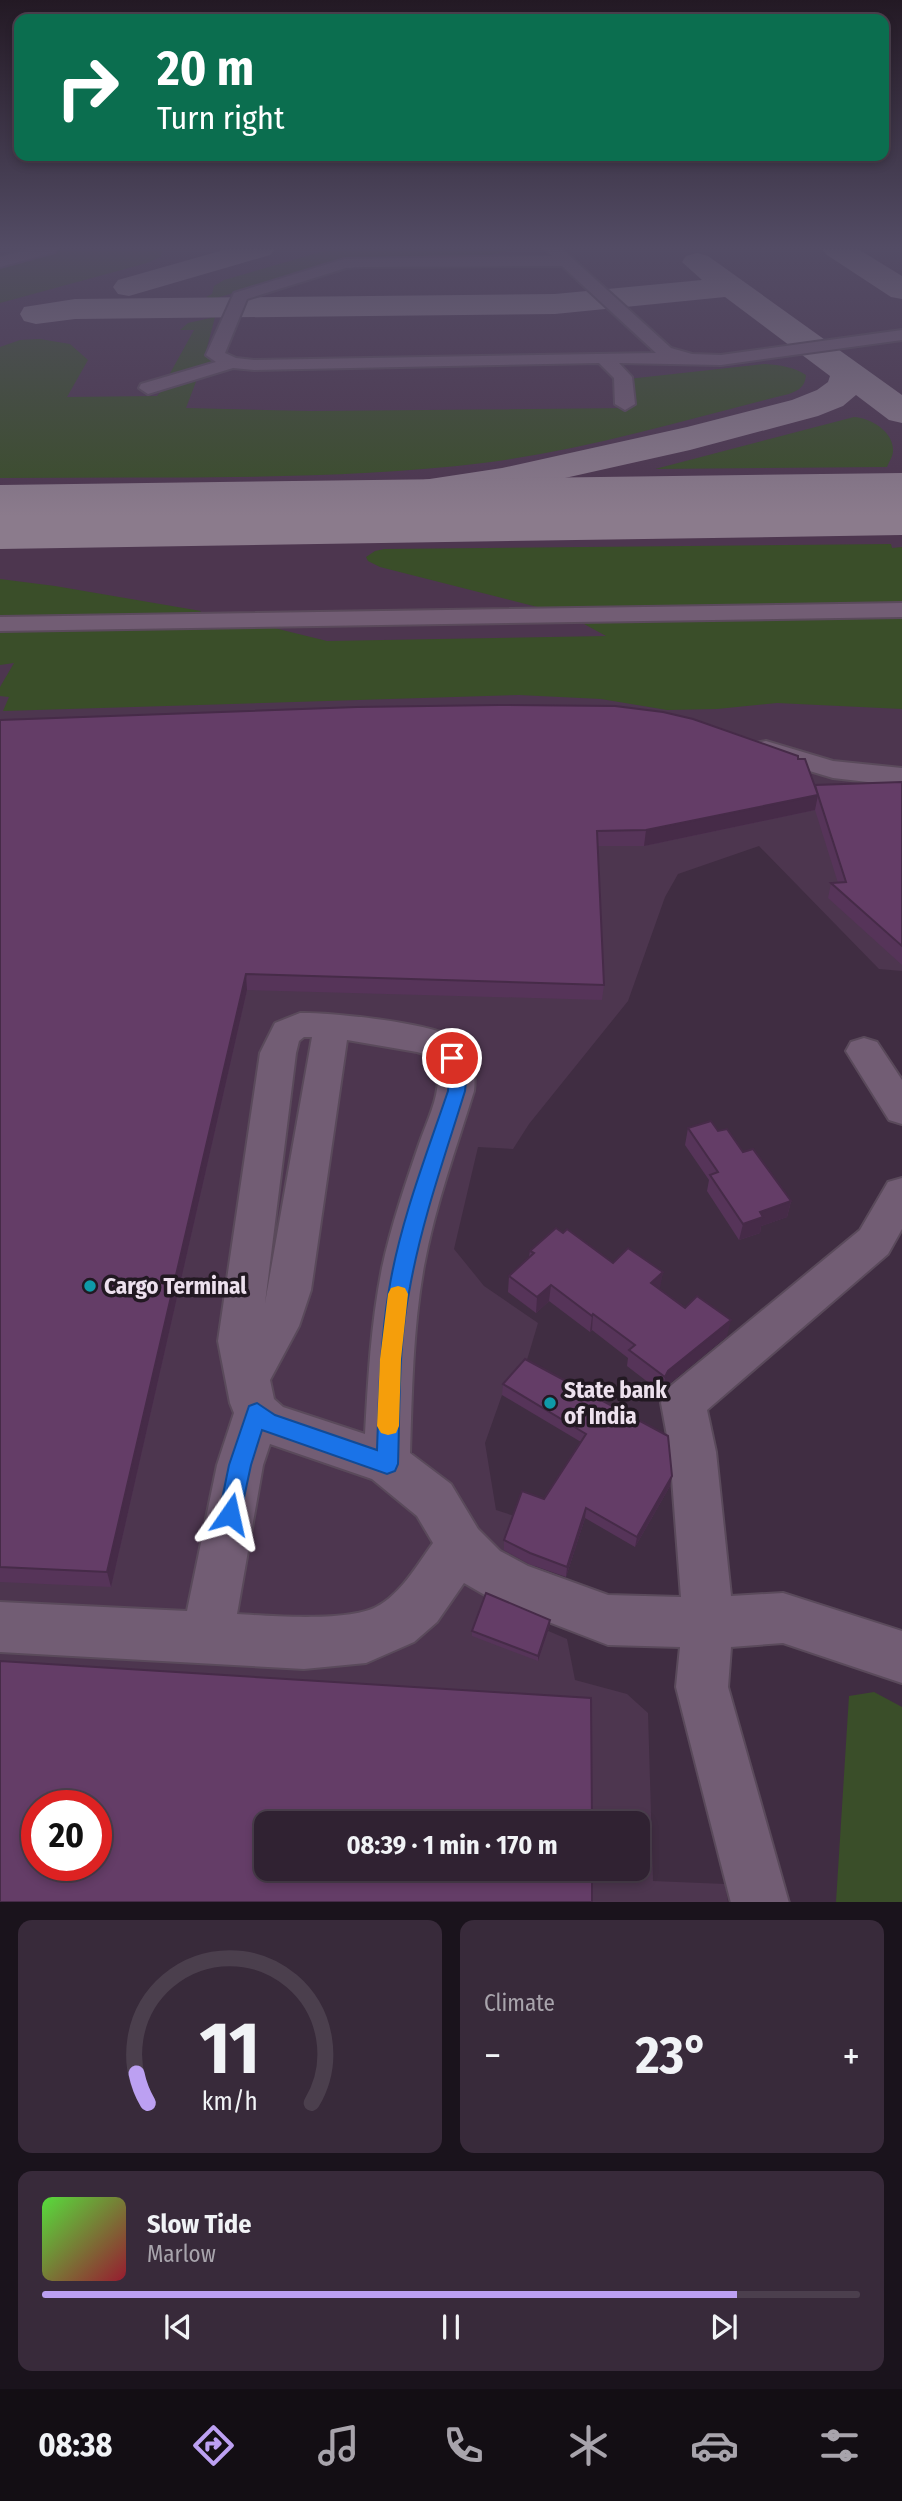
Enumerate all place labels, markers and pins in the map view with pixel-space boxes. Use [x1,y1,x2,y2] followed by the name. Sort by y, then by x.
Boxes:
[422,1028,482,1088] pin
[104,1272,247,1300] place label: Cargo Terminal
[82,1278,98,1294] marker: Cargo Terminal
[564,1376,667,1430] place label: State bank of India
[542,1395,558,1411] marker: State bank of India

